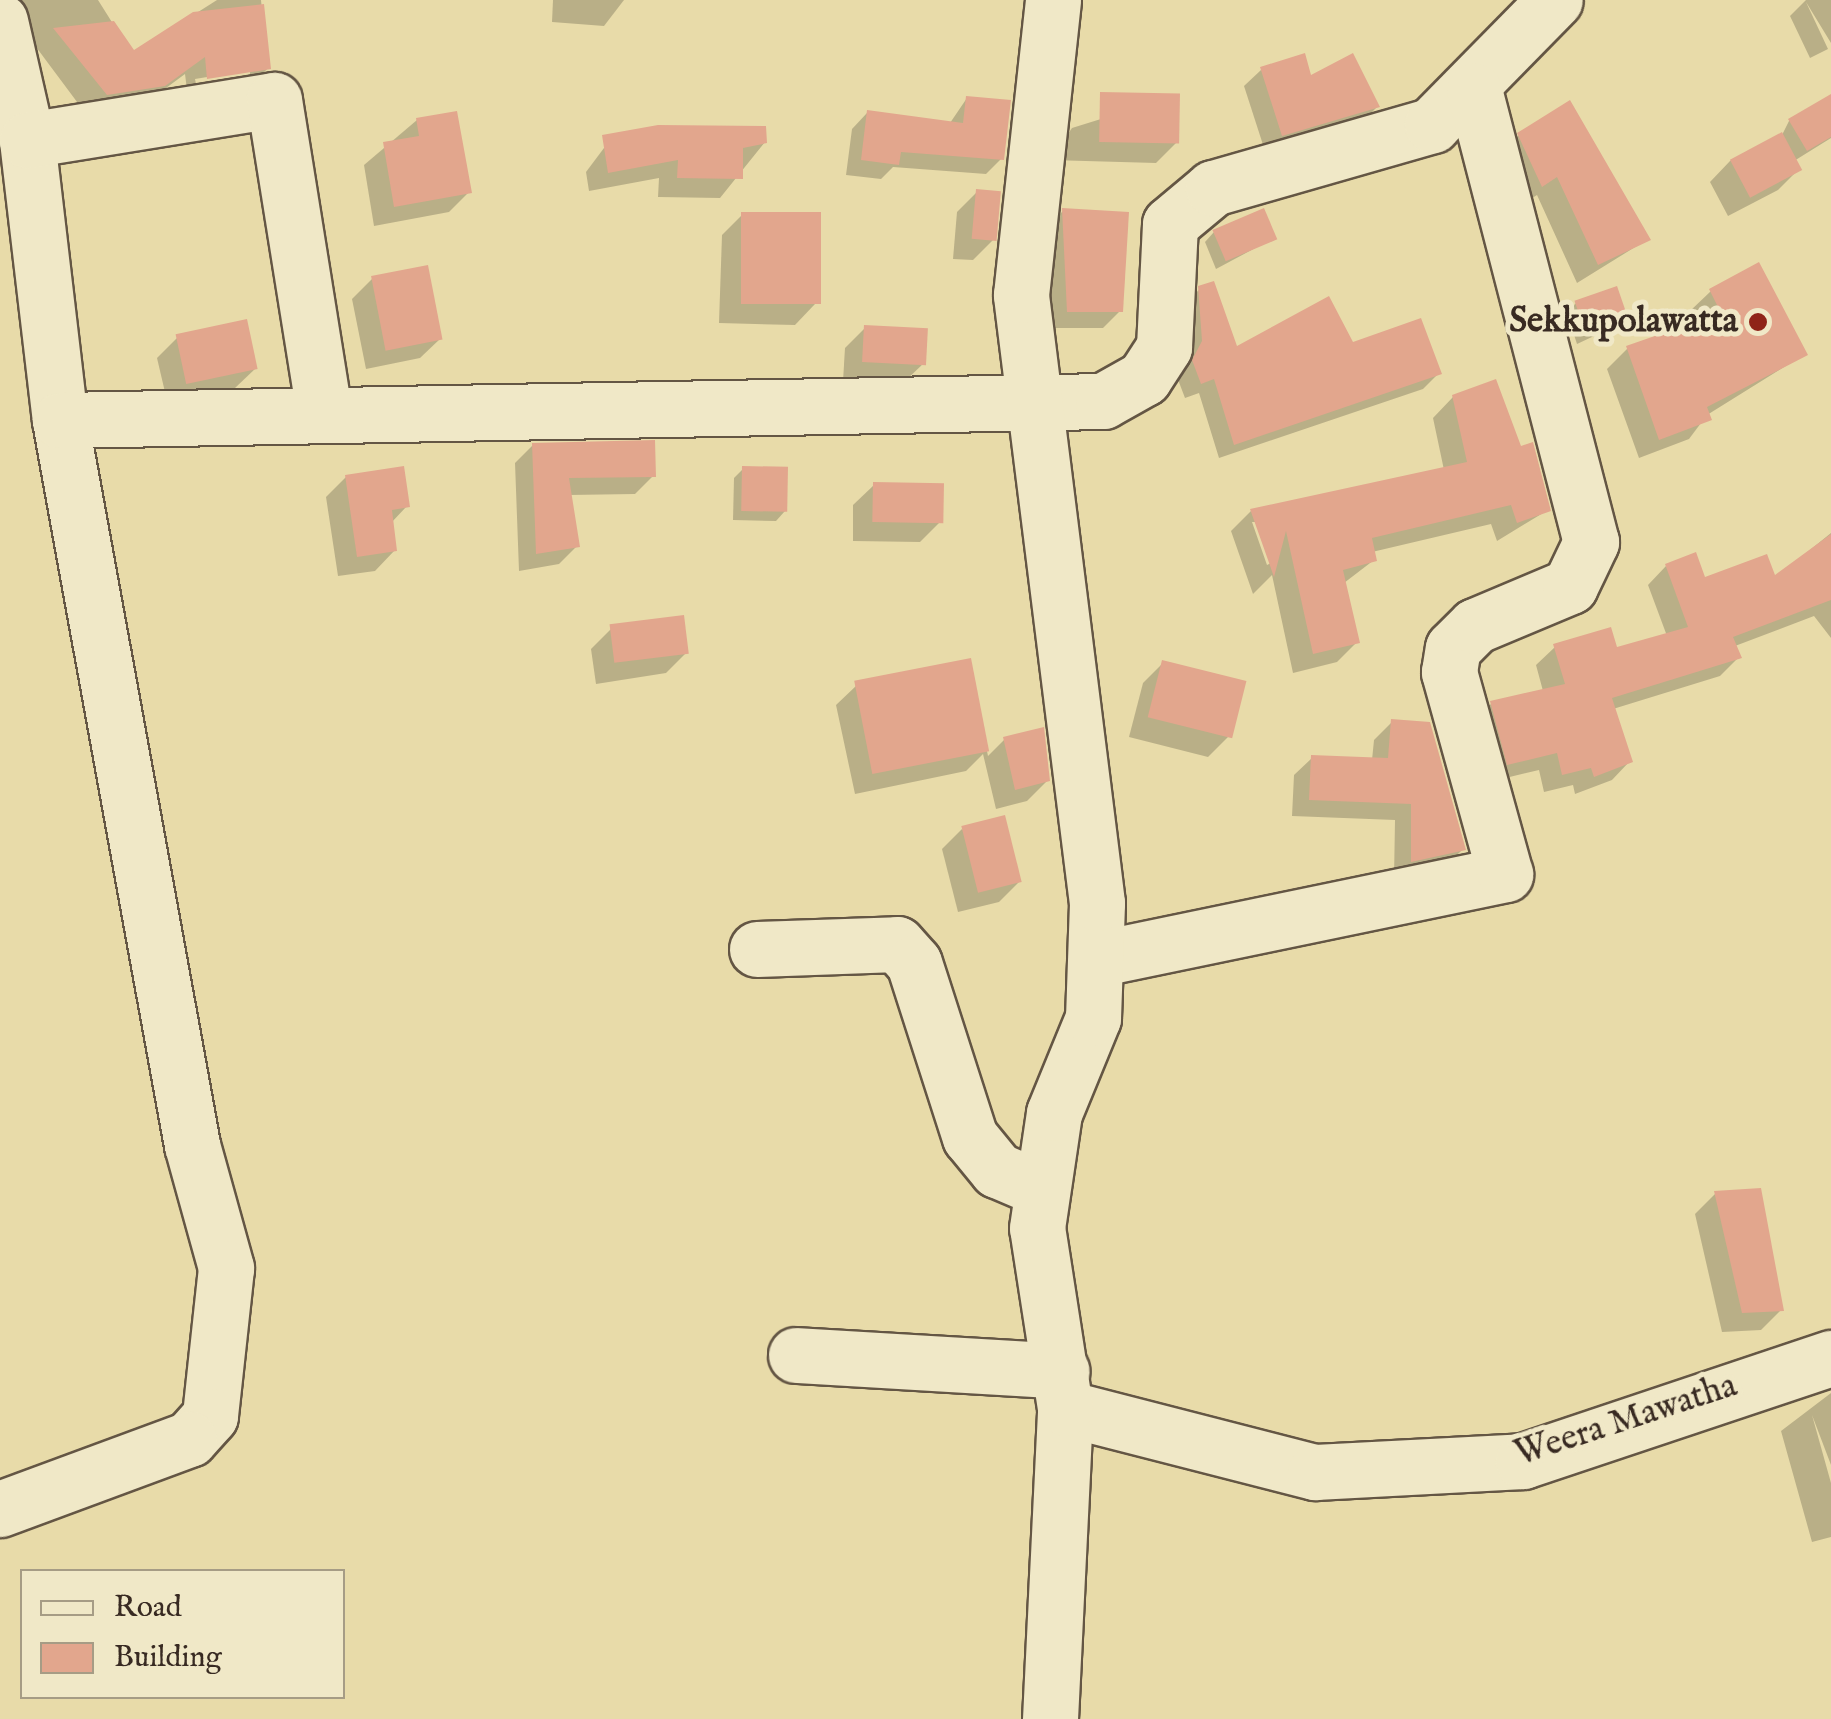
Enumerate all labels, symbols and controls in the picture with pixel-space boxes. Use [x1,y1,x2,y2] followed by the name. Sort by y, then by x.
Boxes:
[1509,301,1738,343] place label: Sekkupolawatta
[1747,311,1769,333] marker: Sekkupolawatta
[1510,1365,1742,1477] street label: Weera Mawatha
[20,1569,345,1699] legend
[114,1589,182,1627] text: Road
[114,1639,222,1677] text: Building

